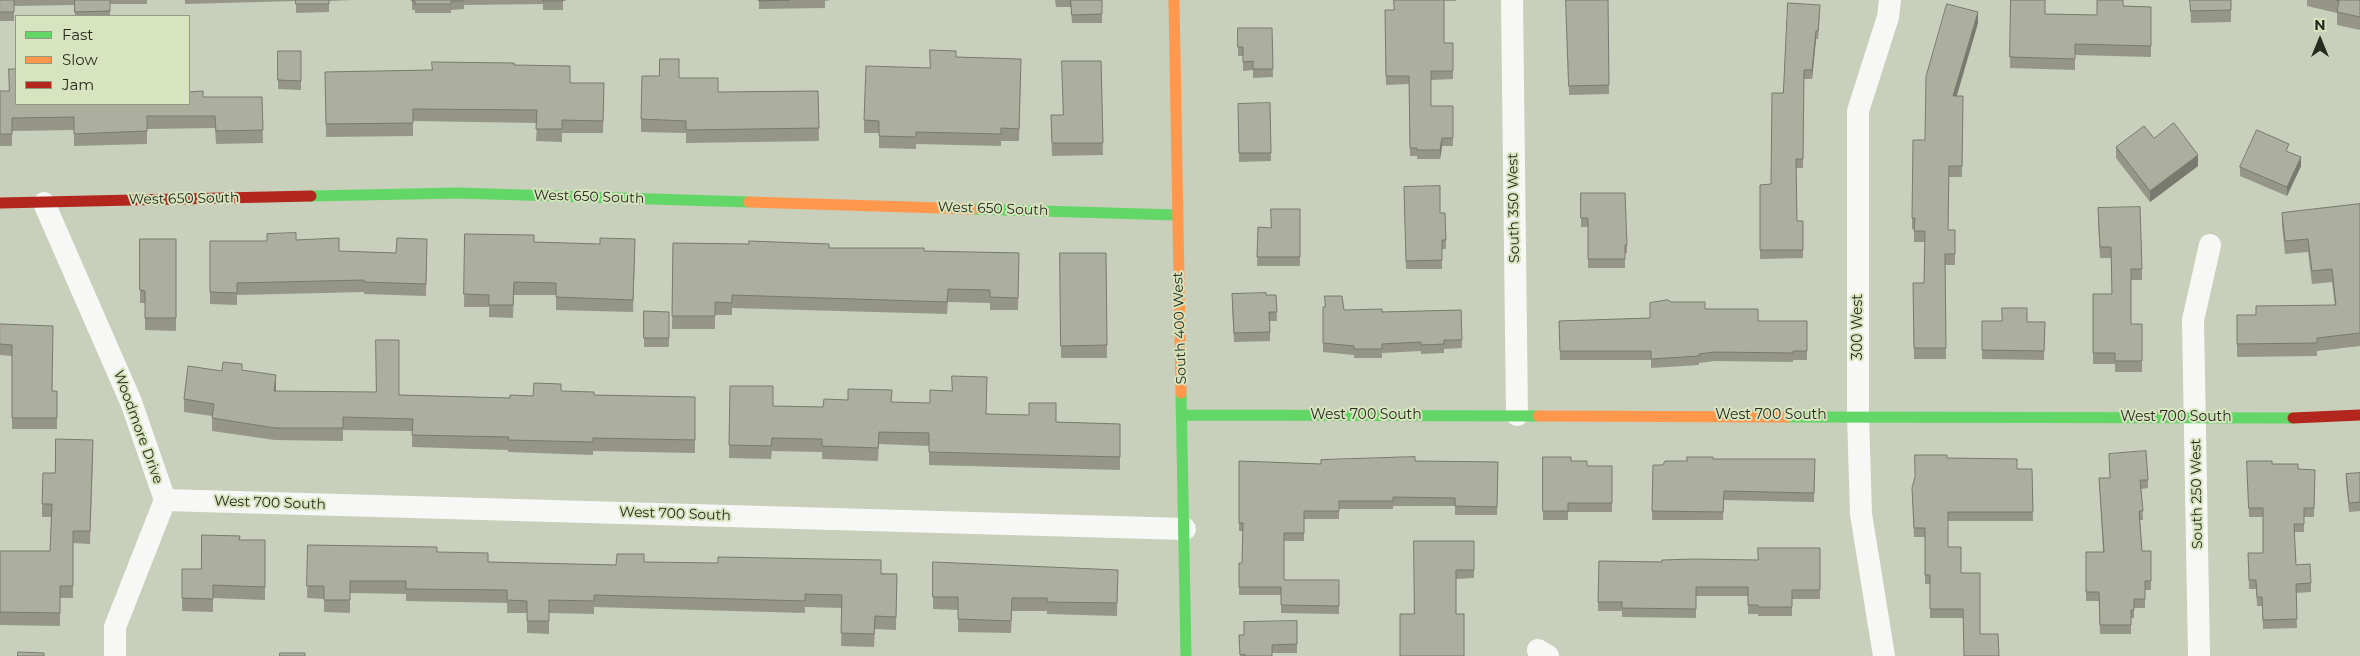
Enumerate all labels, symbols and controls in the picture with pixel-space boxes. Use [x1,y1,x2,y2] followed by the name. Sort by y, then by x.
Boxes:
[15,15,190,105] legend
[2295,15,2345,65] north arrow
[2314,16,2326,34] text: N
[62,25,93,44] text: Fast
[62,50,98,69] text: Slow
[62,75,94,94] text: Jam
[1505,153,1523,263] street label: South 350 West
[533,187,645,207] street label: West 650 South
[128,190,240,208] street label: West 650 South
[937,199,1049,219] street label: West 650 South
[1170,271,1190,385] street label: South 400 West
[1850,294,1866,360] street label: 300 West
[110,368,166,486] street label: Woodmore Drive
[1310,407,1422,423] street label: West 700 South
[1715,407,1827,423] street label: West 700 South
[2120,409,2232,425] street label: West 700 South
[2188,439,2206,549] street label: South 250 West
[214,493,326,513] street label: West 700 South
[619,504,731,524] street label: West 700 South

